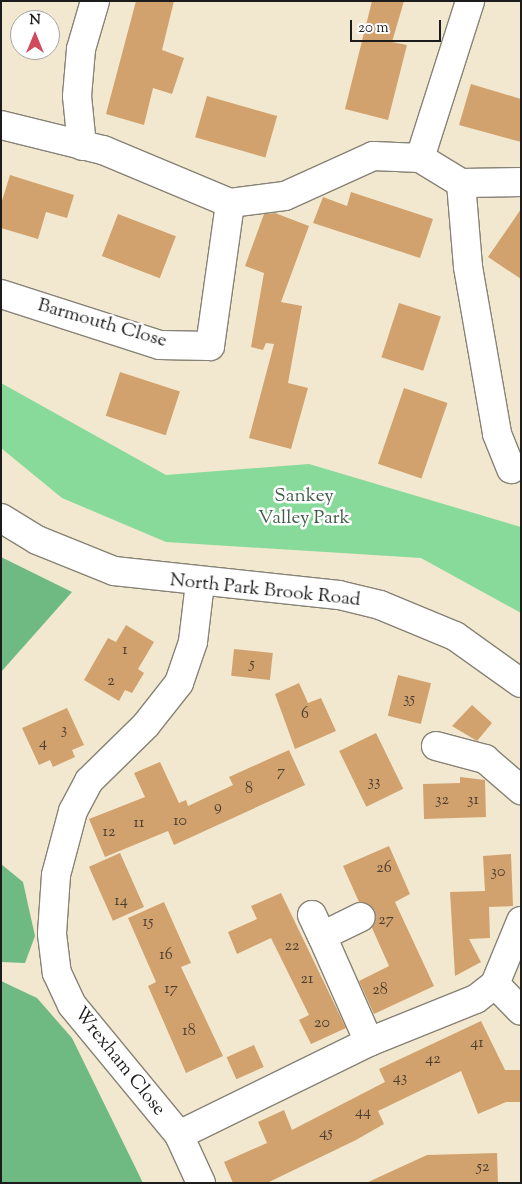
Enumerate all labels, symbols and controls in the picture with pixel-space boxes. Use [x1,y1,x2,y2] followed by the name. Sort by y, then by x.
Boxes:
[10,10,60,60] north arrow
[352,10,443,42] scale bar
[29,11,41,31] text: N
[358,18,389,39] text: 20 m
[35,295,169,353] street label: Barmouth Close
[258,486,350,530] park label: Sankey Valley Park
[169,570,361,612] street label: North Park Brook Road
[122,641,128,661] house number: 1
[249,655,255,675] house number: 5
[107,672,115,692] house number: 2
[403,690,415,710] house number: 35
[301,705,309,725] house number: 6
[61,721,67,741] house number: 3
[39,734,47,754] house number: 4
[277,763,285,783] house number: 7
[368,773,380,793] house number: 33
[245,780,253,800] house number: 8
[435,791,449,811] house number: 32
[467,791,479,811] house number: 31
[214,798,222,818] house number: 9
[173,812,187,832] house number: 10
[134,814,144,834] house number: 11
[103,823,115,843] house number: 12
[376,859,392,879] house number: 26
[491,863,505,883] house number: 30
[114,892,128,912] house number: 14
[378,911,394,931] house number: 27
[143,913,153,933] house number: 15
[285,937,299,957] house number: 22
[159,946,173,966] house number: 16
[301,970,313,990] house number: 21
[164,980,178,1000] house number: 17
[372,981,388,1001] house number: 28
[68,1003,170,1121] street label: Wrexham Close
[314,1014,330,1034] house number: 20
[182,1022,196,1042] house number: 18
[470,1034,484,1054] house number: 41
[425,1050,441,1070] house number: 42
[393,1069,407,1089] house number: 43
[355,1103,371,1123] house number: 44
[319,1124,333,1144] house number: 45
[477,1158,489,1178] house number: 52

